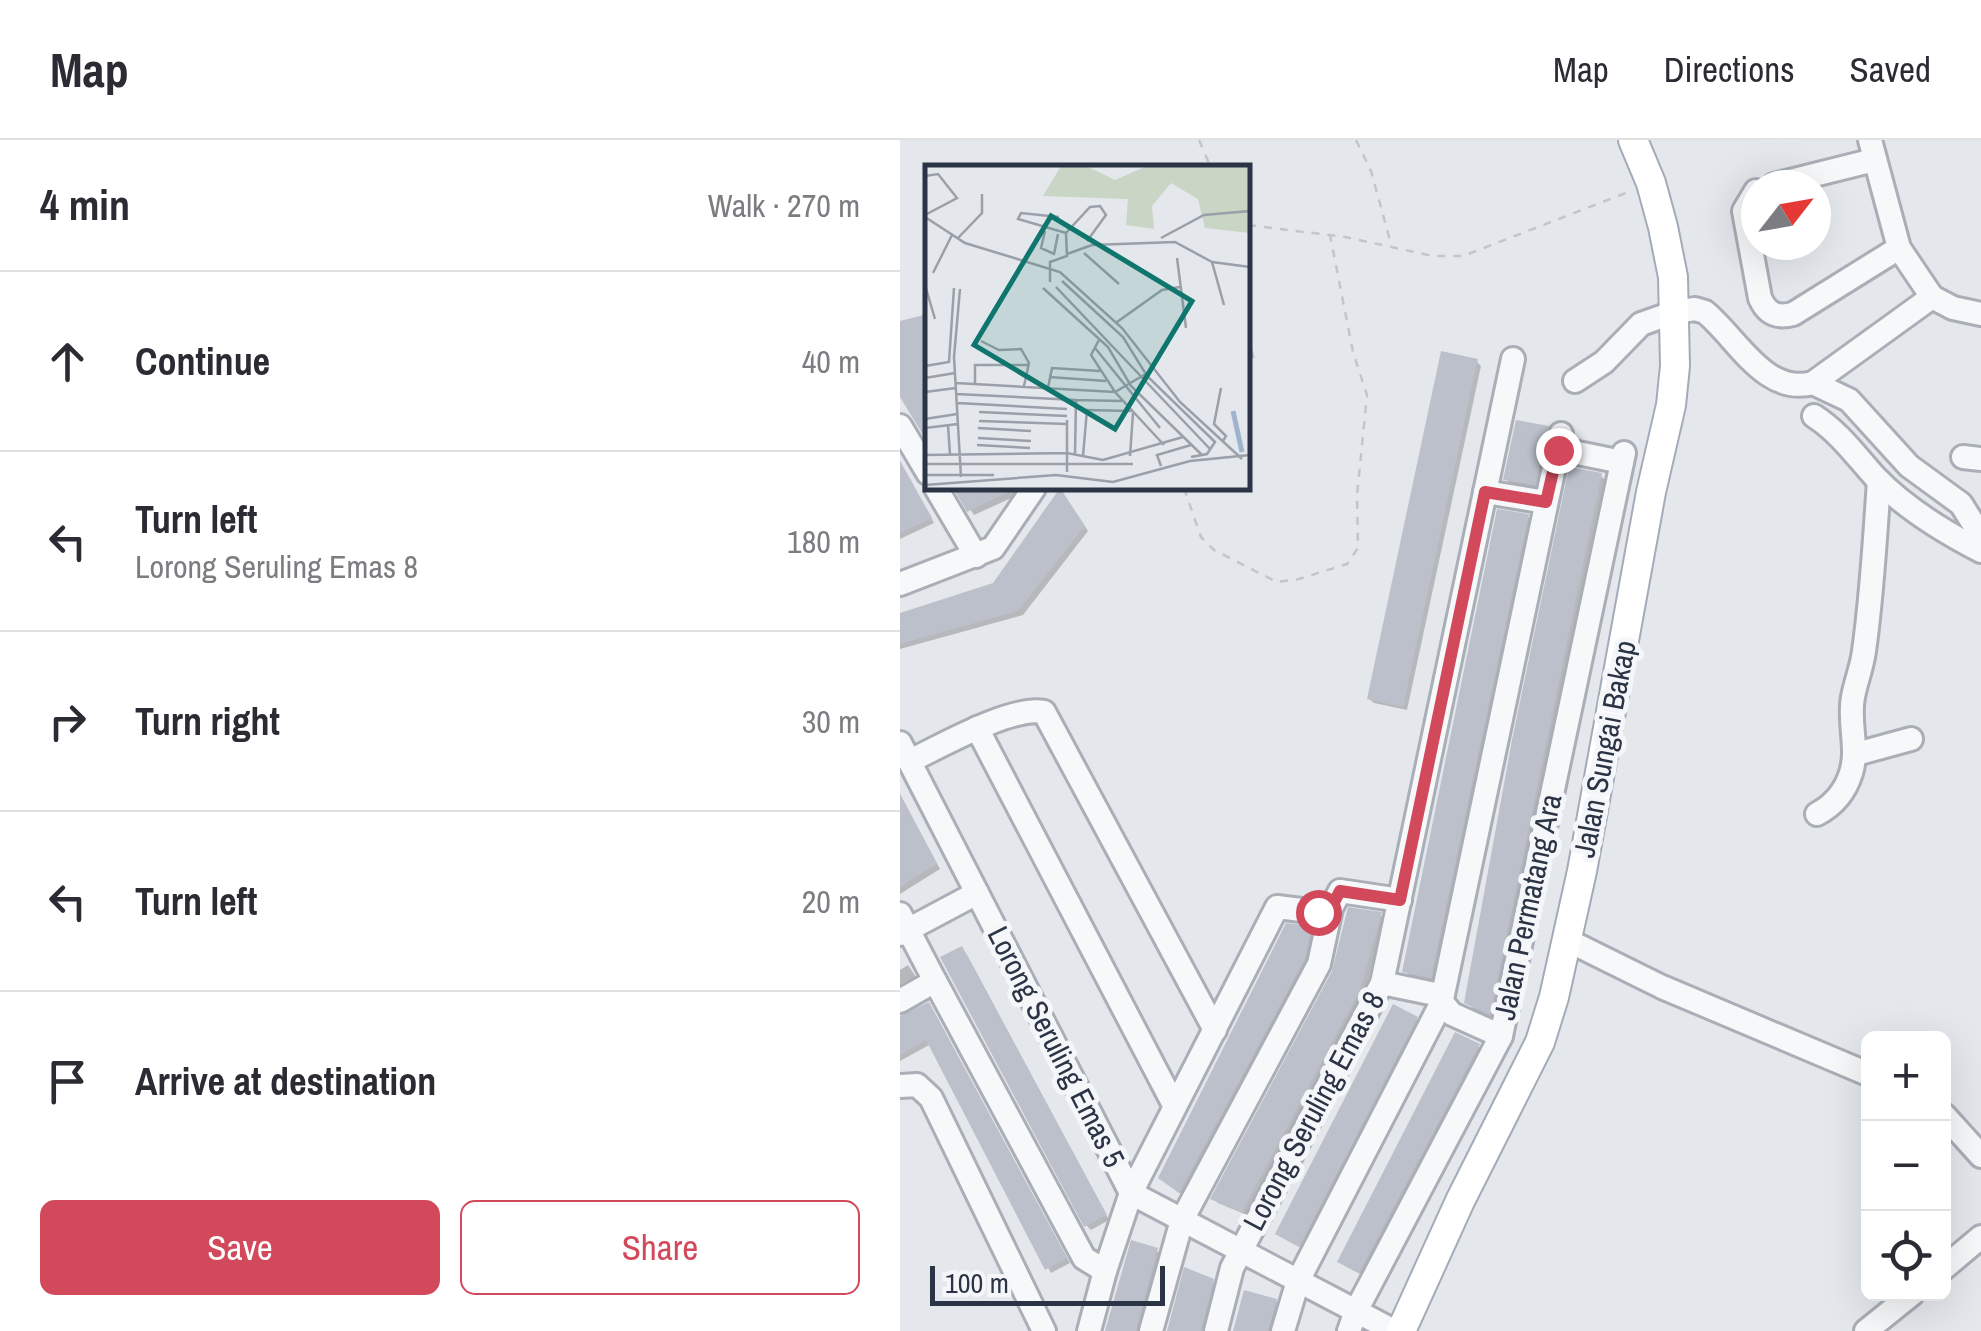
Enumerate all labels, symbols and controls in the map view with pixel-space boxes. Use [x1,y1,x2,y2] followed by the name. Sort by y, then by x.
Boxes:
[50,37,129,102] text: Map
[1553,46,1609,93] text: Map
[1664,46,1795,93] text: Directions
[1850,46,1931,93] text: Saved
[925,165,1250,490] inset map
[1741,170,1831,260] north arrow
[40,177,130,233] text: 4 min
[708,184,860,227] text: Walk · 270 m
[40,334,95,389] icon: ahead
[135,336,270,387] text: Continue
[802,340,860,383] text: 40 m
[1536,428,1582,474] route end
[135,494,257,545] text: Turn left
[40,514,95,569] icon: left
[787,520,860,563] text: 180 m
[135,545,418,588] text: Lorong Seruling Emas 8
[1563,637,1645,861] street label: Jalan Sungai Bakap
[40,694,95,749] icon: right
[135,696,280,747] text: Turn right
[802,700,860,743] text: 30 m
[1484,790,1571,1023] street label: Jalan Permatang Ara
[40,874,95,929] icon: left
[135,876,257,927] text: Turn left
[802,880,860,923] text: 20 m
[1296,890,1342,936] route start
[979,919,1135,1174] street label: Lorong Seruling Emas 5
[1233,984,1393,1237] street label: Lorong Seruling Emas 8
[1861,1031,1951,1301] map controls
[1861,1031,1951,1121] button: +
[40,1054,95,1109] icon: arrive
[135,1056,436,1107] text: Arrive at destination
[1861,1121,1951,1211] button: −
[40,1200,440,1295] button: Save
[460,1200,860,1295] button: Share
[1861,1211,1951,1301] button: locate
[930,1261,1165,1306] scale bar
[945,1264,1009,1302] text: 100 m

